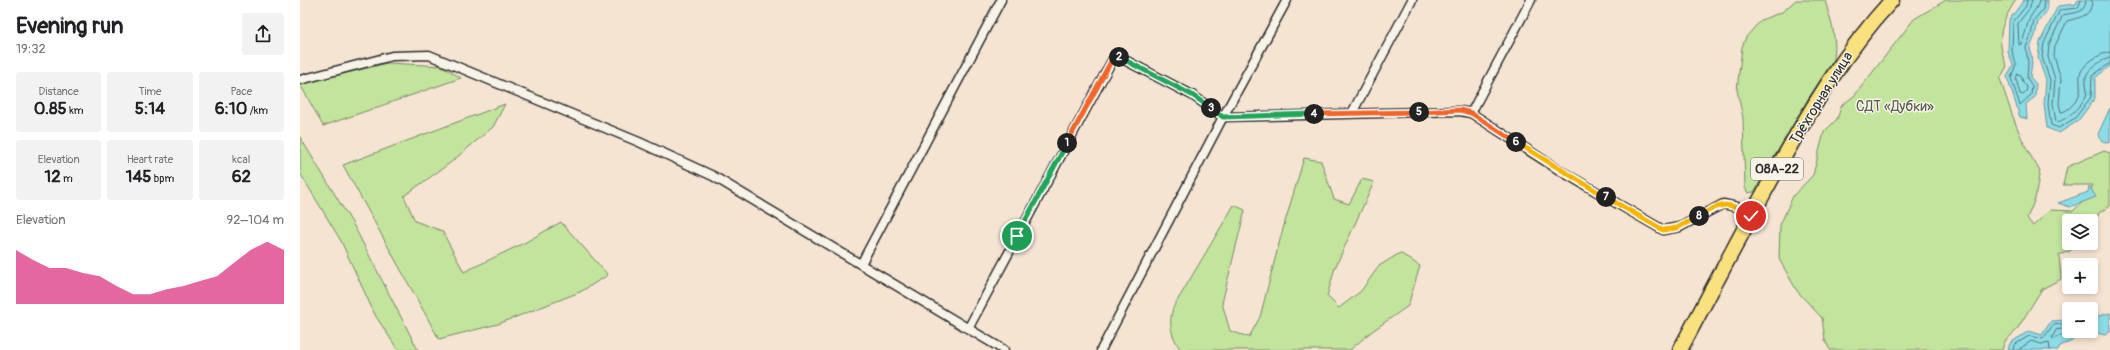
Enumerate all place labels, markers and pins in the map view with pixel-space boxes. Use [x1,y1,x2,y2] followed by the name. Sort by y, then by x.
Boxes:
[1109,47,1129,67] pin: 2
[1201,98,1221,118] pin: 3
[1409,102,1429,122] pin: 5
[1304,104,1324,124] pin: 4
[1506,132,1526,152] pin: 6
[1057,133,1077,153] pin: 1
[1596,187,1616,207] pin: 7
[1734,199,1768,233] pin
[1689,206,1709,226] pin: 8
[1000,219,1034,253] pin

